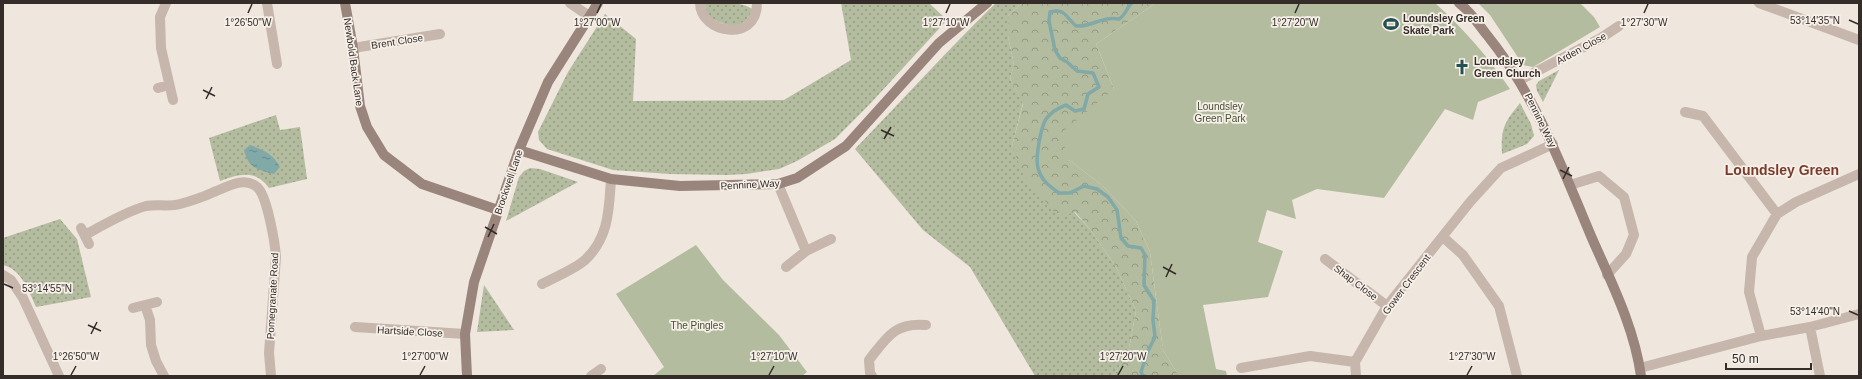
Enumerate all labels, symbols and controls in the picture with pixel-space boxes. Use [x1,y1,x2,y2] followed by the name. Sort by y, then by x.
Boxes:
[1403,13,1485,36] place label: Loundsley Green Skate Park
[1382,15,1400,33] sports icon: Loundsley Green Skate Park
[1790,15,1840,26] text: 53°14'35"N
[225,17,272,28] text: 1°26'50"W
[342,17,365,107] street label: Newbold Back Lane
[574,17,621,28] text: 1°27'00"W
[923,17,970,28] text: 1°27'10"W
[1272,17,1319,28] text: 1°27'20"W
[1621,17,1668,28] text: 1°27'30"W
[1555,30,1608,67] street label: Arden Close
[370,32,424,51] street label: Brent Close
[1474,56,1541,79] place label: Loundsley Green Church
[1453,58,1471,76] church icon: Loundsley Green Church
[1523,91,1558,149] street label: Pennine Way
[1194,101,1247,124] park label: Loundsley Green Park
[492,148,525,216] street label: Brockwell Lane
[1725,162,1839,178] district label: Loundsley Green
[720,177,780,192] street label: Pennine Way
[265,252,280,340] street label: Pomegranate Road
[1380,252,1433,316] street label: Gower Crescent
[1332,262,1380,303] street label: Shap Close
[22,283,72,294] text: 53°14'55"N
[1790,306,1840,317] text: 53°14'40"N
[671,320,723,331] park label: The Pingles
[377,324,443,339] street label: Hartside Close
[1726,345,1811,371] scale bar
[53,351,100,362] text: 1°26'50"W
[402,351,449,362] text: 1°27'00"W
[751,351,798,362] text: 1°27'10"W
[1100,351,1147,362] text: 1°27'20"W
[1449,351,1496,362] text: 1°27'30"W
[1732,352,1759,366] text: 50 m

